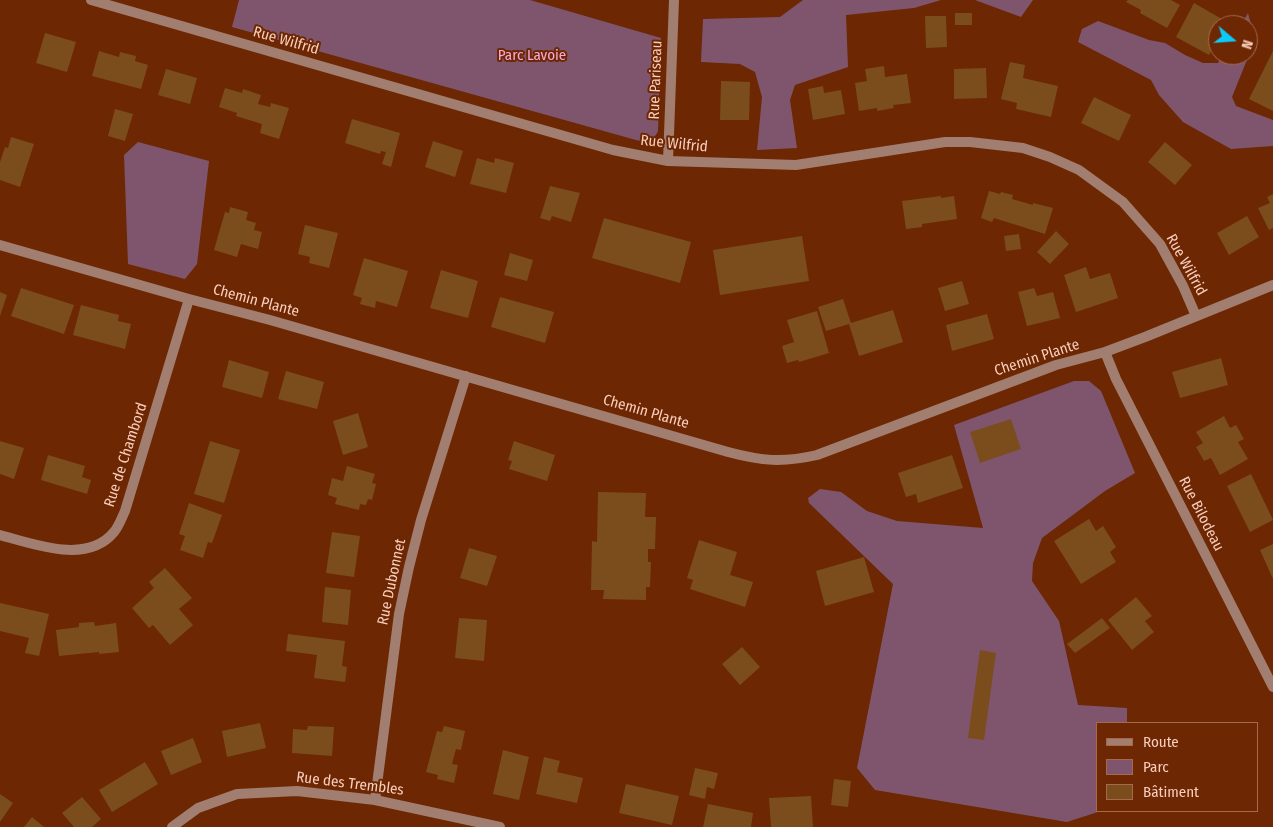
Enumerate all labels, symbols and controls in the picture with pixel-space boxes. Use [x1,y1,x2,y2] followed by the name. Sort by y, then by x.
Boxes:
[1208,15,1258,65] north arrow
[251,23,321,59] street label: Rue Wilfrid
[1237,38,1256,51] text: N
[646,40,666,120] street label: Rue Pariseau
[498,47,566,65] park label: Parc Lavoie
[639,132,709,156] street label: Rue Wilfrid
[1162,231,1210,299] street label: Rue Wilfrid
[211,281,301,321] street label: Chemin Plante
[992,336,1082,380] street label: Chemin Plante
[601,391,691,433] street label: Chemin Plante
[101,400,151,510] street label: Rue de Chambord
[1175,474,1227,554] street label: Rue Bilodeau
[374,537,410,627] street label: Rue Dubonnet
[1096,722,1258,812] legend
[1143,733,1179,751] text: Route
[1143,758,1169,776] text: Parc
[295,768,405,800] street label: Rue des Trembles
[1143,783,1199,801] text: Bâtiment

